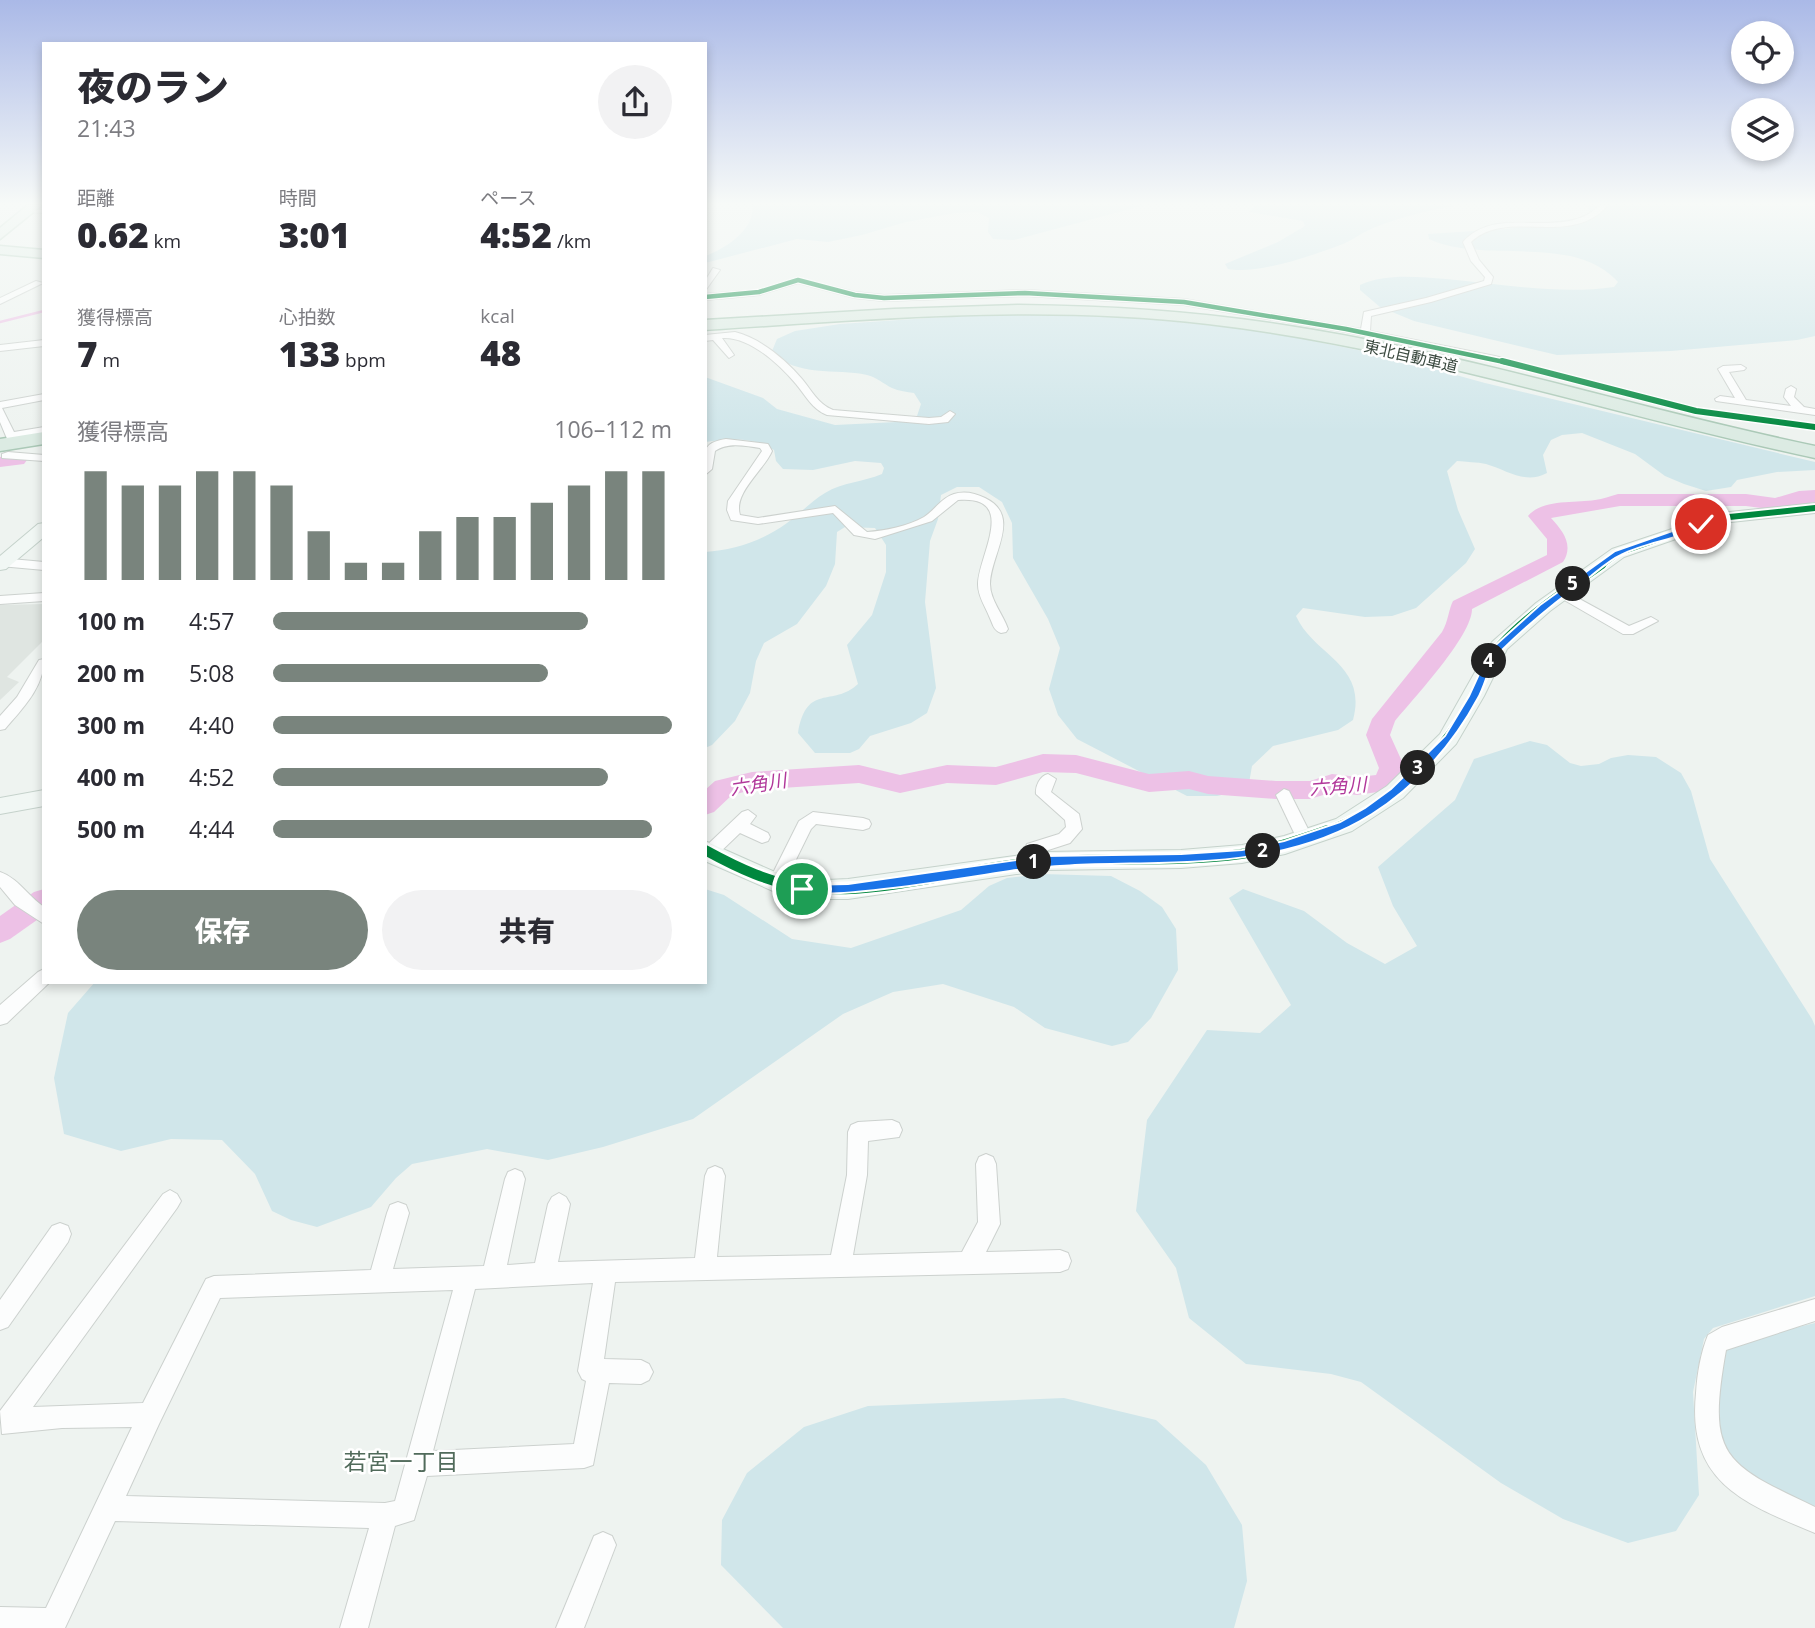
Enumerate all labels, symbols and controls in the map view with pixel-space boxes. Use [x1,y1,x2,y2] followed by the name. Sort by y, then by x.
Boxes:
[1731,21,1794,161] map controls
[1731,21,1794,84] button: locate
[77,60,229,112] text: 夜のラン
[598,65,672,139] button: share
[1731,98,1794,161] button: layers
[77,112,136,144] text: 21:43
[77,185,115,211] text: 距離
[279,185,317,211] text: 時間
[480,185,536,211] text: ペース
[77,211,149,258] text: 0.62
[279,211,350,258] text: 3:01
[480,211,552,258] text: 4:52
[149,228,181,254] text: km
[552,228,591,254] text: /km
[480,303,515,329] text: kcal
[77,304,153,330] text: 獲得標高
[279,304,336,330] text: 心拍数
[480,329,521,376] text: 48
[77,330,98,377] text: 7
[279,330,340,377] text: 133
[1362,334,1460,378] street label: 東北自動車道
[98,347,120,373] text: m
[340,347,386,373] text: bpm
[554,413,672,445] text: 106–112 m
[77,415,169,447] text: 獲得標高
[1671,494,1731,554] pin
[1682,505,1720,543] icon: check
[1556,566,1590,602] pin: 5
[1567,570,1578,596] text: 5
[77,605,145,637] text: 100 m
[189,605,235,637] text: 4:57
[1472,644,1506,678] pin: 4
[1483,647,1494,673] text: 4
[77,657,145,689] text: 200 m
[189,657,235,689] text: 5:08
[77,709,145,741] text: 300 m
[189,709,235,741] text: 4:40
[1400,750,1436,786] pin: 3
[1412,754,1423,780] text: 3
[77,761,145,793] text: 400 m
[189,761,235,793] text: 4:52
[728,766,790,801] water label: 六角川
[1309,771,1369,801] water label: 六角川
[77,813,145,845] text: 500 m
[189,813,235,845] text: 4:44
[1246,834,1280,868] pin: 2
[1257,837,1268,863] text: 2
[1016,844,1052,880] pin: 1
[1028,848,1039,874] text: 1
[772,859,832,919] pin
[783,870,821,908] icon: arrive
[77,890,368,970] button: 保存
[382,890,672,970] button: 共有
[344,1445,459,1477] district label: 若宮一丁目

